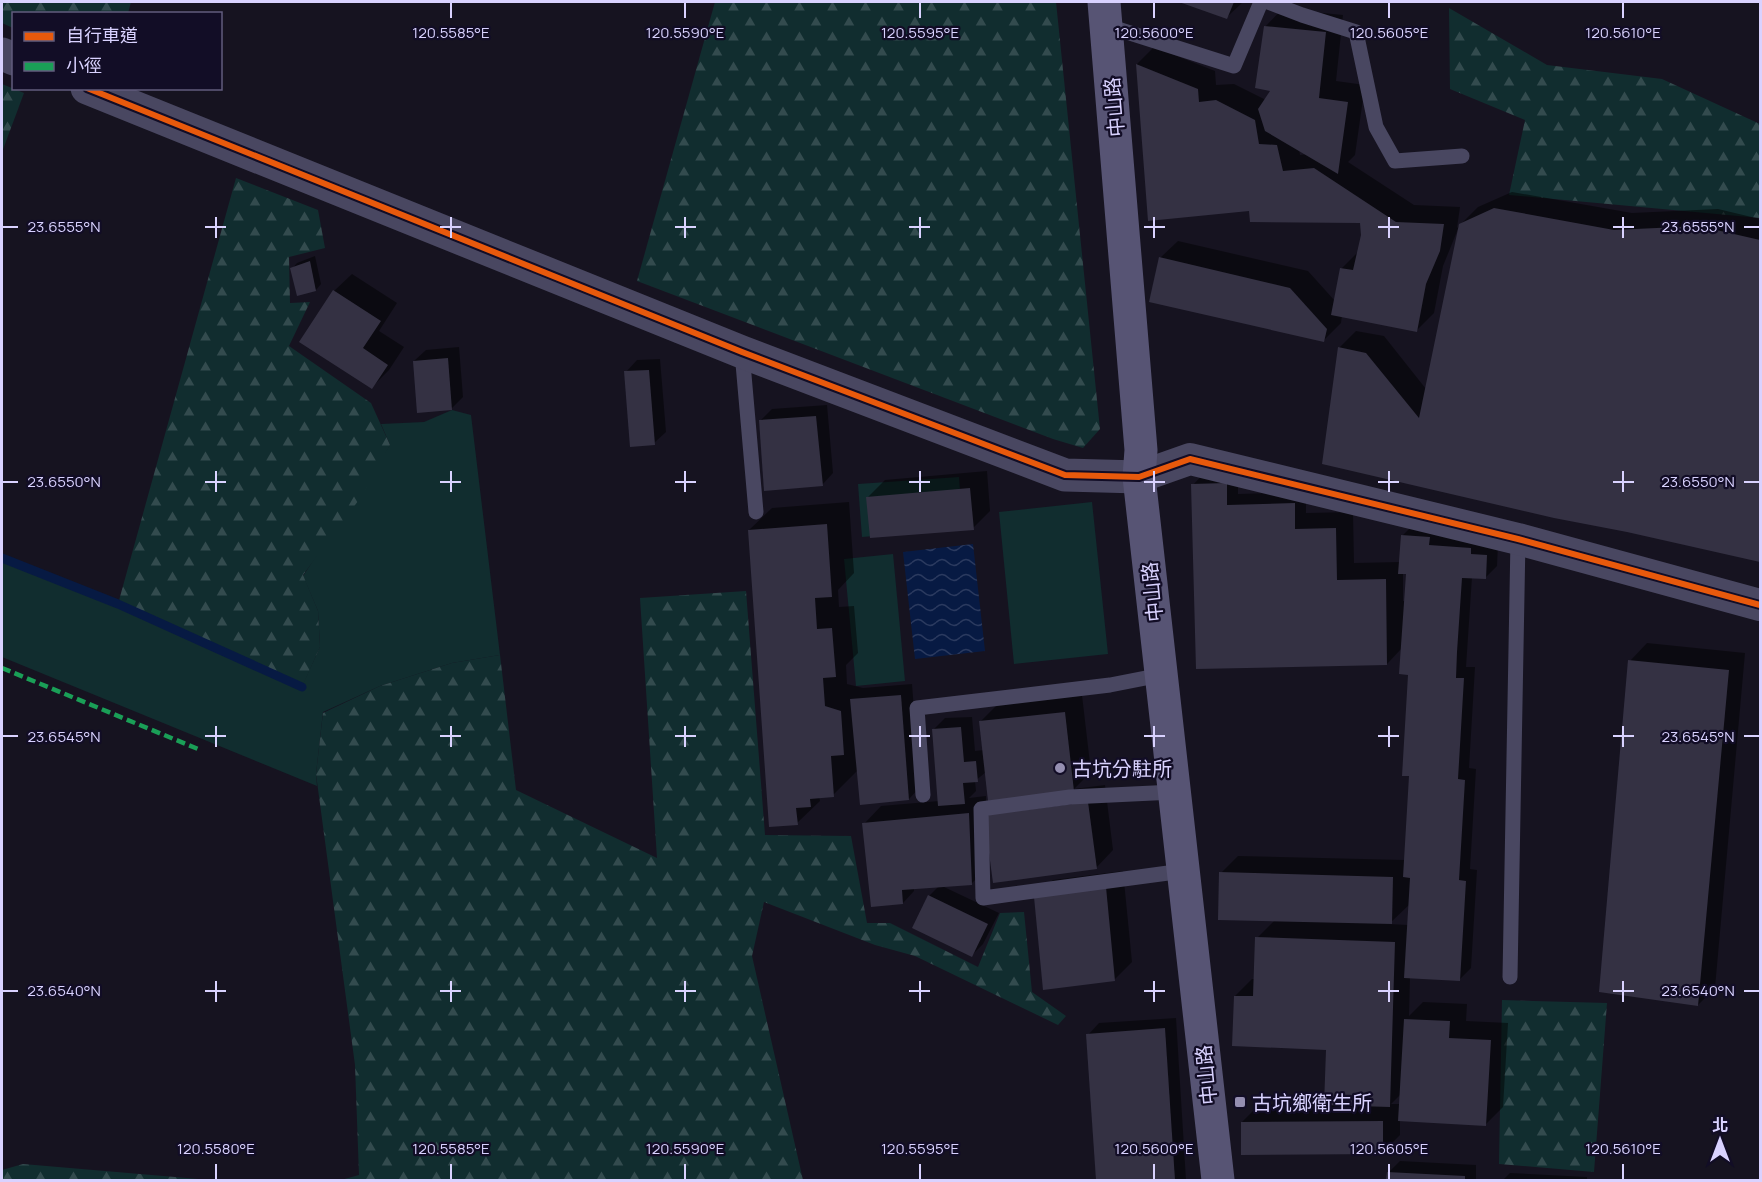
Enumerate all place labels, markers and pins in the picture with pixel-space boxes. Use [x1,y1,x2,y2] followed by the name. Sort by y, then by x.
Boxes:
[1072,755,1172,782] place label: 古坑分駐所
[1053,761,1067,775] marker: 古坑分駐所
[1252,1089,1372,1116] place label: 古坑鄉衛生所
[1233,1095,1247,1109] marker: 古坑鄉衛生所

